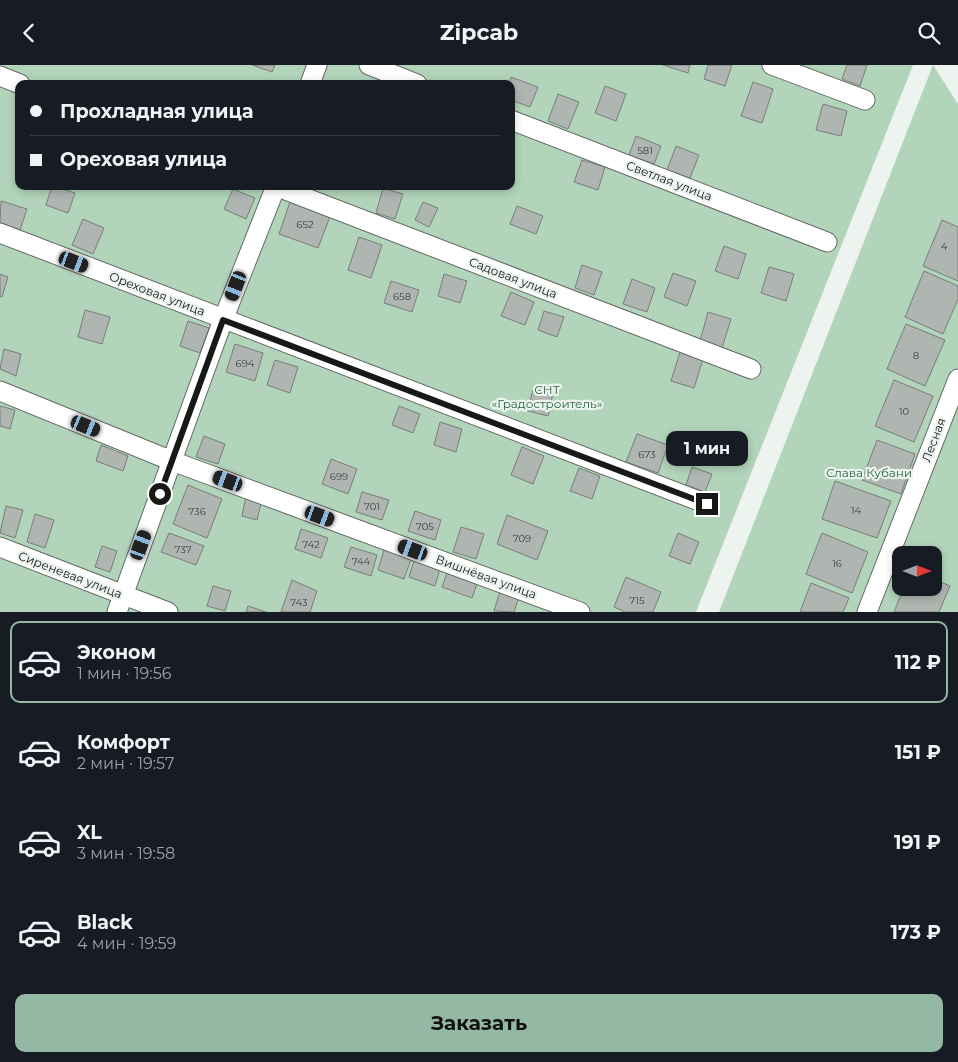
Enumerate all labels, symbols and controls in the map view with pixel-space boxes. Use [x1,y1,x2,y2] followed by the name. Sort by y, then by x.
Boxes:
[15,19,43,47] icon: back
[440,19,518,46] text: Zipcab
[915,19,943,47] icon: search
[60,100,253,123] text: Прохладная улица
[637,144,653,157] house number: 581
[60,148,227,171] text: Ореховая улица
[624,157,714,204] street label: Светлая улица
[296,218,314,231] house number: 652
[941,240,948,253] house number: 4
[57,250,90,274] car
[467,254,559,301] street label: Садовая улица
[107,268,207,319] street label: Ореховая улица
[223,269,248,303] car
[393,290,411,303] house number: 658
[913,349,919,362] house number: 8
[236,357,255,370] house number: 694
[492,382,603,411] park label: СНТ «Градостроитель»
[899,405,909,418] house number: 10
[69,413,102,439] car
[918,416,949,464] street label: Лесная
[666,431,748,467] callout: 1 мин
[684,439,730,458] text: 1 мин
[638,448,656,461] house number: 673
[826,465,912,480] park label: Слава Кубани
[211,469,244,493] car
[330,470,348,483] house number: 699
[149,483,171,505] route start
[696,493,718,515] route end
[364,500,380,513] house number: 701
[303,504,336,528] car
[851,504,861,517] house number: 14
[188,505,206,518] house number: 736
[416,520,434,533] house number: 705
[128,528,153,562] car
[513,532,531,545] house number: 709
[302,538,320,551] house number: 742
[396,538,429,562] car
[174,543,192,556] house number: 737
[892,546,942,596] north arrow
[892,546,942,596] map controls
[16,548,124,601] street label: Сиреневая улица
[434,551,539,602] street label: Вишнёвая улица
[352,555,371,568] house number: 744
[832,557,842,570] house number: 16
[629,594,645,607] house number: 715
[290,596,308,609] house number: 743
[17,640,62,685] icon: car
[77,641,156,664] text: Эконом
[895,651,941,674] text: 112 ₽
[77,664,172,683] text: 1 мин · 19:56
[17,730,62,775] icon: car
[77,731,170,754] text: Комфорт
[895,741,941,764] text: 151 ₽
[77,754,174,773] text: 2 мин · 19:57
[17,820,62,865] icon: car
[77,821,102,844] text: XL
[894,831,941,854] text: 191 ₽
[77,844,175,863] text: 3 мин · 19:58
[17,910,62,955] icon: car
[77,911,133,934] text: Black
[891,921,941,944] text: 173 ₽
[77,934,176,953] text: 4 мин · 19:59
[15,994,943,1052] button: Заказать

